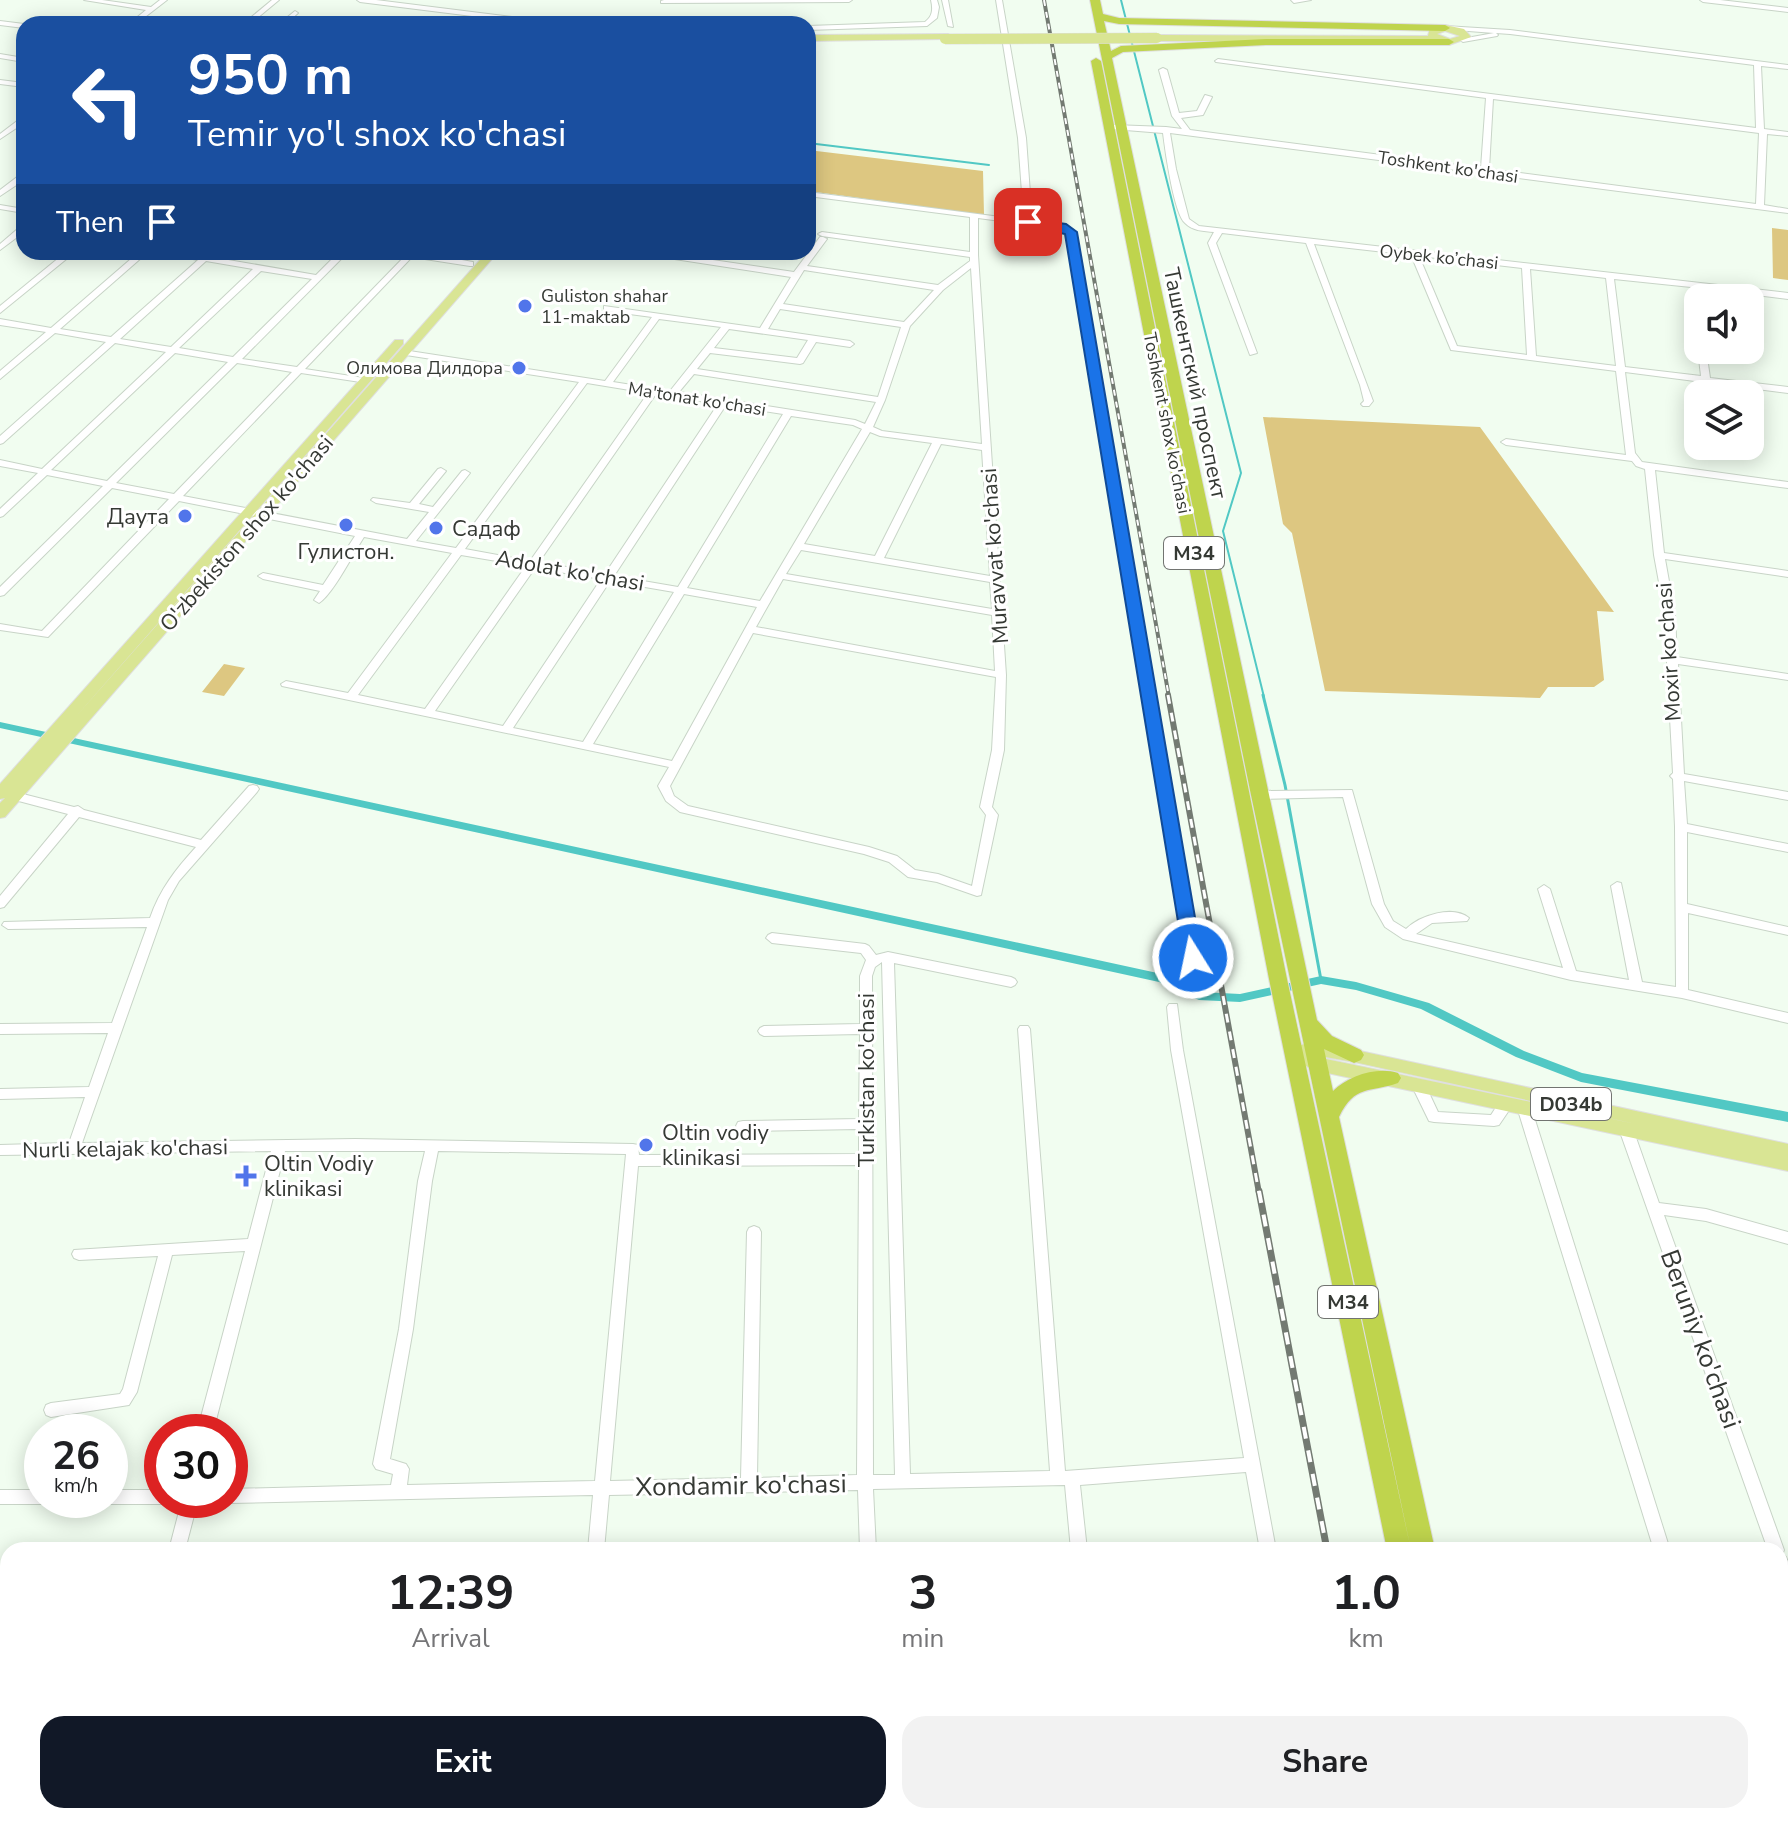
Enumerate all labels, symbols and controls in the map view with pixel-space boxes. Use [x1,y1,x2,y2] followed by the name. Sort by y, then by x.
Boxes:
[188,37,353,114] text: 950 m
[56,48,160,152] icon: left
[188,110,566,159] text: Temir yo'l shox ko'chasi
[1376,145,1520,189] street label: Toshkent ko'chasi
[994,188,1062,256] pin
[140,200,184,244] icon: arrive
[1006,200,1050,244] icon: arrive
[56,202,124,243] text: Then
[1378,239,1500,275] street label: Oybek ko’chasi
[1156,265,1234,502] street label: Ташкентский проспект
[541,284,668,329] place label: Guliston shahar 11-maktab
[1684,284,1764,460] map controls
[1684,284,1764,364] button: sound
[516,297,534,315] marker: Guliston shahar 11-maktab
[1138,330,1196,516] street label: Toshkent shox ko'chasi
[346,356,503,380] place label: Олимова Дилдора
[510,359,528,377] marker: Олимова Дилдора
[626,376,768,422] street label: Ma'tonat ko'chasi
[1684,380,1764,460] button: layers
[153,429,340,638] street label: O'zbekiston shox ko'chasi
[974,467,1016,645] street label: Muravvat ko'chasi
[107,502,169,532] place label: Даута
[176,507,194,525] marker: Даута
[452,514,521,544] place label: Садаф
[337,516,355,534] marker: Гулистон.
[427,519,445,537] marker: Садаф
[298,537,394,567] place label: Гулистон.
[1164,537,1224,569] road number: M34
[493,543,646,599] street label: Adolat ko'chasi
[1649,582,1689,722] street label: Moxir ko'chasi
[1151,916,1235,1000] position arrow
[852,993,882,1167] street label: Turkistan ko'chasi
[1531,1088,1611,1120] road number: D034b
[662,1118,769,1173] place label: Oltin vodiy klinikasi
[22,1132,228,1166] street label: Nurli kelajak ko'chasi
[637,1136,655,1154] marker: Oltin vodiy klinikasi
[264,1149,374,1204] place label: Oltin Vodiy klinikasi
[235,1165,257,1187] marker: Oltin Vodiy klinikasi
[1652,1245,1749,1434] street label: Beruniy ko'chasi
[1318,1286,1378,1318] road number: M34
[144,1414,248,1518] speed limit sign: 30
[52,1429,100,1483] text: 26
[635,1466,847,1505] street label: Xondamir ko'chasi
[54,1472,98,1499] text: km/h
[387,1560,514,1626] text: 12:39
[908,1560,937,1626] text: 3
[1331,1560,1401,1626] text: 1.0
[412,1621,490,1656] text: Arrival
[901,1621,944,1656] text: min
[1349,1621,1384,1656] text: km
[40,1716,886,1808] button: Exit
[902,1716,1748,1808] button: Share

